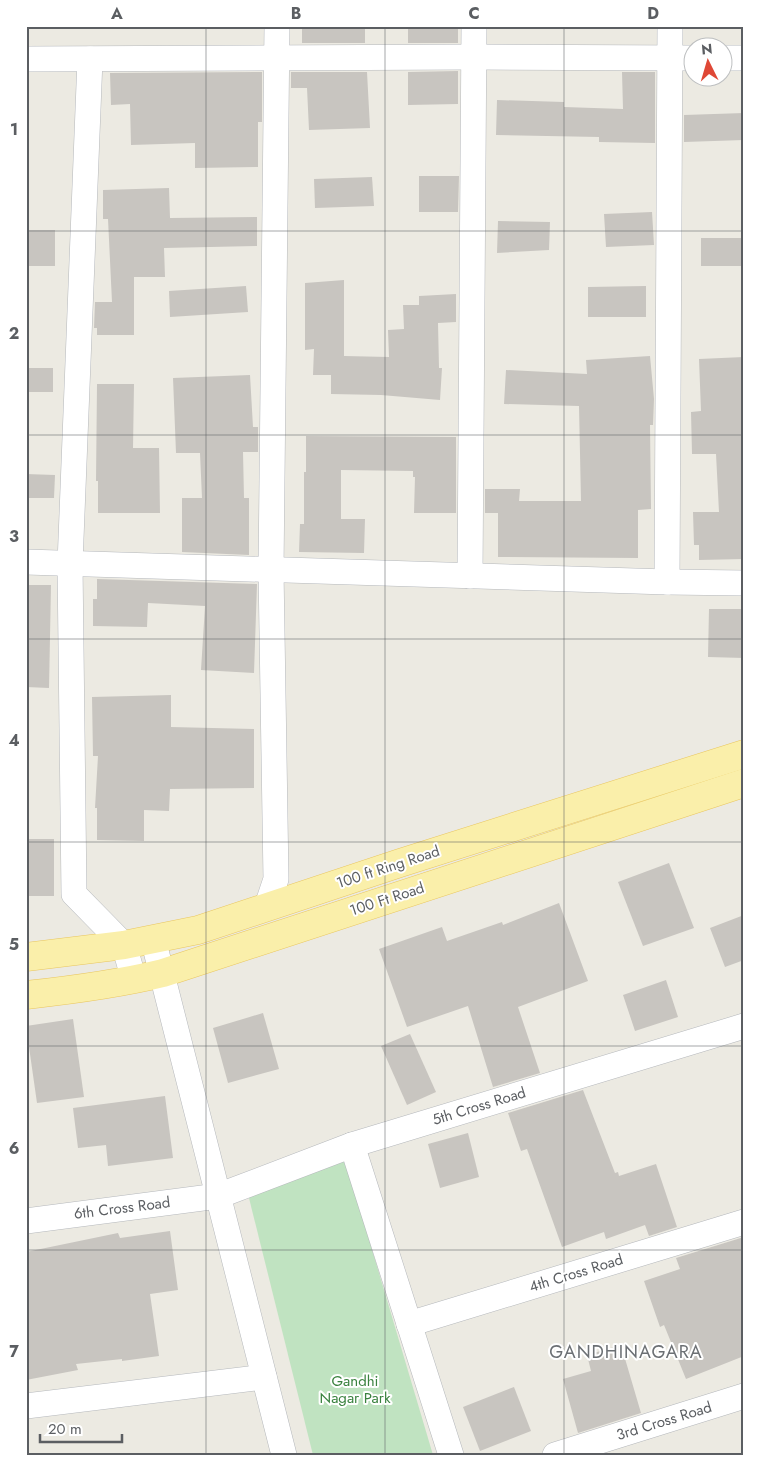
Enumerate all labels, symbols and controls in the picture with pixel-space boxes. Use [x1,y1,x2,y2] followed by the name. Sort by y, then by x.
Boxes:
[110,2,123,25] text: A
[291,2,301,25] text: B
[468,2,480,25] text: C
[647,2,659,25] text: D
[682,38,732,88] north arrow
[700,39,713,59] text: N
[10,118,18,141] text: 1
[9,322,19,345] text: 2
[9,525,19,548] text: 3
[8,729,20,752] text: 4
[334,840,442,894] street label: 100 ft Ring Road
[347,877,427,921] street label: 100 Ft Road
[9,933,19,956] text: 5
[430,1081,528,1131] street label: 5th Cross Road
[9,1137,19,1160] text: 6
[73,1191,171,1225] street label: 6th Cross Road
[526,1248,626,1298] street label: 4th Cross Road
[549,1339,703,1365] district label: GANDHINAGARA
[9,1340,19,1363] text: 7
[320,1370,391,1409] park label: Gandhi Nagar Park
[614,1396,714,1446] street label: 3rd Cross Road
[40,1411,122,1443] scale bar
[48,1418,82,1440] text: 20 m

